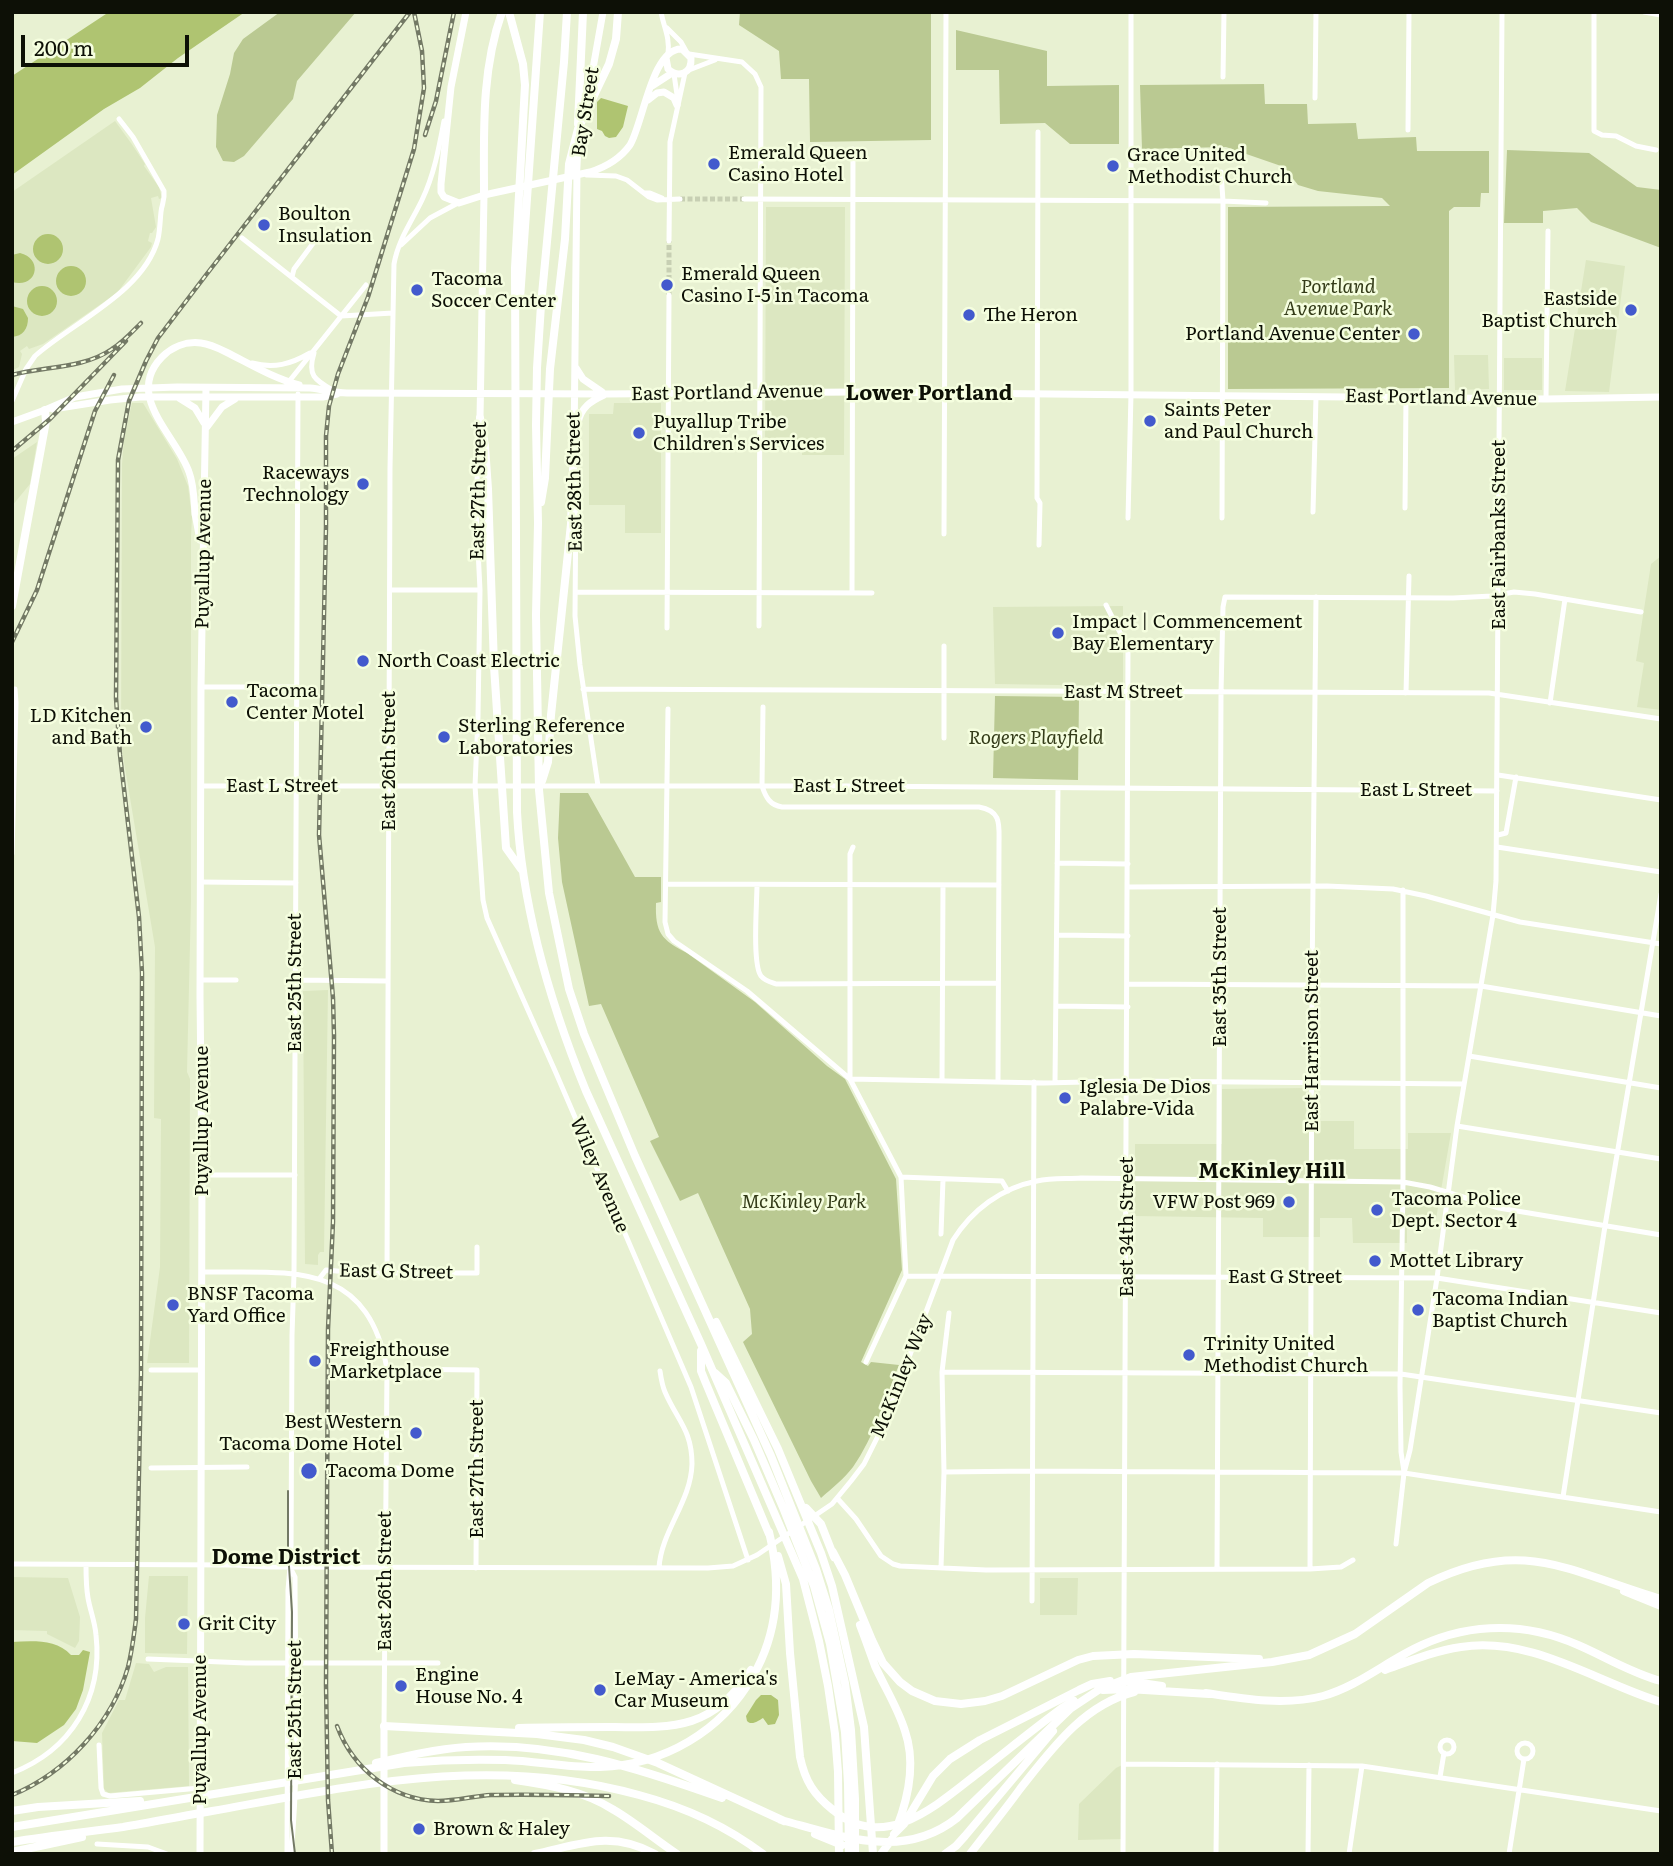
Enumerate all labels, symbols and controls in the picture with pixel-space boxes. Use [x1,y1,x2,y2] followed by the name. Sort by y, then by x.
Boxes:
[24,21,192,65] scale bar
[34,31,94,62] text: 200 m
[568,65,604,159] street label: Bay Street
[728,142,868,186] place label: Emerald Queen Casino Hotel
[1127,144,1292,188] place label: Grace United Methodist Church
[706,156,722,172] marker: Emerald Queen Casino Hotel
[1105,158,1121,174] marker: Grace United Methodist Church
[278,203,372,247] place label: Boulton Insulation
[256,217,272,233] marker: Boulton Insulation
[681,263,869,307] place label: Emerald Queen Casino I-5 in Tacoma
[431,268,556,312] place label: Tacoma Soccer Center
[1284,276,1392,320] park label: Portland Avenue Park
[659,277,675,293] marker: Emerald Queen Casino I-5 in Tacoma
[409,282,425,298] marker: Tacoma Soccer Center
[1481,288,1617,332] place label: Eastside Baptist Church
[1623,302,1639,318] marker: Eastside Baptist Church
[983,304,1078,326] place label: The Heron
[961,307,977,323] marker: The Heron
[1185,323,1400,345] place label: Portland Avenue Center
[1406,326,1422,342] marker: Portland Avenue Center
[631,380,823,406] street label: East Portland Avenue
[846,381,1012,407] district label: Lower Portland
[1345,385,1537,411] street label: East Portland Avenue
[1164,399,1313,443] place label: Saints Peter and Paul Church
[653,411,824,455] place label: Puyallup Tribe Children's Services
[562,412,588,552] street label: East 28th Street
[1142,413,1158,429] marker: Saints Peter and Paul Church
[466,421,492,561] street label: East 27th Street
[631,425,647,441] marker: Puyallup Tribe Children's Services
[1488,440,1510,630] street label: East Fairbanks Street
[243,462,349,506] place label: Raceways Technology
[355,476,371,492] marker: Raceways Technology
[191,479,217,629] street label: Puyallup Avenue
[1072,611,1302,655] place label: Impact | Commencement Bay Elementary
[1050,625,1066,641] marker: Impact | Commencement Bay Elementary
[377,650,560,672] place label: North Coast Electric
[355,653,371,669] marker: North Coast Electric
[246,680,364,724] place label: Tacoma Center Motel
[1063,681,1183,703] street label: East M Street
[378,691,400,831] street label: East 26th Street
[224,694,240,710] marker: Tacoma Center Motel
[30,705,132,749] place label: LD Kitchen and Bath
[458,715,625,759] place label: Sterling Reference Laboratories
[138,719,154,735] marker: LD Kitchen and Bath
[968,727,1104,749] park label: Rogers Playfield
[436,729,452,745] marker: Sterling Reference Laboratories
[226,775,338,797] street label: East L Street
[793,775,905,797] street label: East L Street
[1360,779,1472,801] street label: East L Street
[1209,907,1231,1047] street label: East 35th Street
[284,913,306,1053] street label: East 25th Street
[1301,950,1323,1132] street label: East Harrison Street
[191,1046,213,1196] street label: Puyallup Avenue
[1079,1076,1210,1120] place label: Iglesia De Dios Palabre-Vida
[1057,1090,1073,1106] marker: Iglesia De Dios Palabre-Vida
[564,1114,634,1236] street label: Wiley Avenue
[1116,1156,1138,1298] street label: East 34th Street
[1198,1159,1346,1185] district label: McKinley Hill
[1391,1188,1521,1232] place label: Tacoma Police Dept. Sector 4
[741,1191,867,1213] park label: McKinley Park
[1152,1191,1275,1213] place label: VFW Post 969
[1281,1194,1297,1210] marker: VFW Post 969
[1369,1202,1385,1218] marker: Tacoma Police Dept. Sector 4
[1389,1250,1523,1272] place label: Mottet Library
[1367,1253,1383,1269] marker: Mottet Library
[339,1260,453,1284] street label: East G Street
[1228,1266,1342,1288] street label: East G Street
[187,1283,314,1327] place label: BNSF Tacoma Yard Office
[1432,1288,1568,1332] place label: Tacoma Indian Baptist Church
[165,1297,181,1313] marker: BNSF Tacoma Yard Office
[1410,1302,1426,1318] marker: Tacoma Indian Baptist Church
[867,1310,937,1442] street label: McKinley Way
[1203,1333,1368,1377] place label: Trinity United Methodist Church
[329,1339,449,1383] place label: Freighthouse Marketplace
[1181,1347,1197,1363] marker: Trinity United Methodist Church
[307,1353,323,1369] marker: Freighthouse Marketplace
[466,1399,488,1539] street label: East 27th Street
[219,1411,402,1455] place label: Best Western Tacoma Dome Hotel
[408,1425,424,1441] marker: Best Western Tacoma Dome Hotel
[325,1460,454,1482] place label: Tacoma Dome
[299,1461,319,1481] marker: Tacoma Dome
[374,1511,396,1651] street label: East 26th Street
[212,1545,360,1571] district label: Dome District
[198,1613,276,1635] place label: Grit City
[176,1616,192,1632] marker: Grit City
[284,1640,306,1780] street label: East 25th Street
[189,1655,211,1805] street label: Puyallup Avenue
[415,1664,523,1708] place label: Engine House No. 4
[614,1668,777,1712] place label: LeMay - America's Car Museum
[393,1678,409,1694] marker: Engine House No. 4
[592,1682,608,1698] marker: LeMay - America's Car Museum
[433,1818,570,1840] place label: Brown & Haley
[411,1821,427,1837] marker: Brown & Haley

